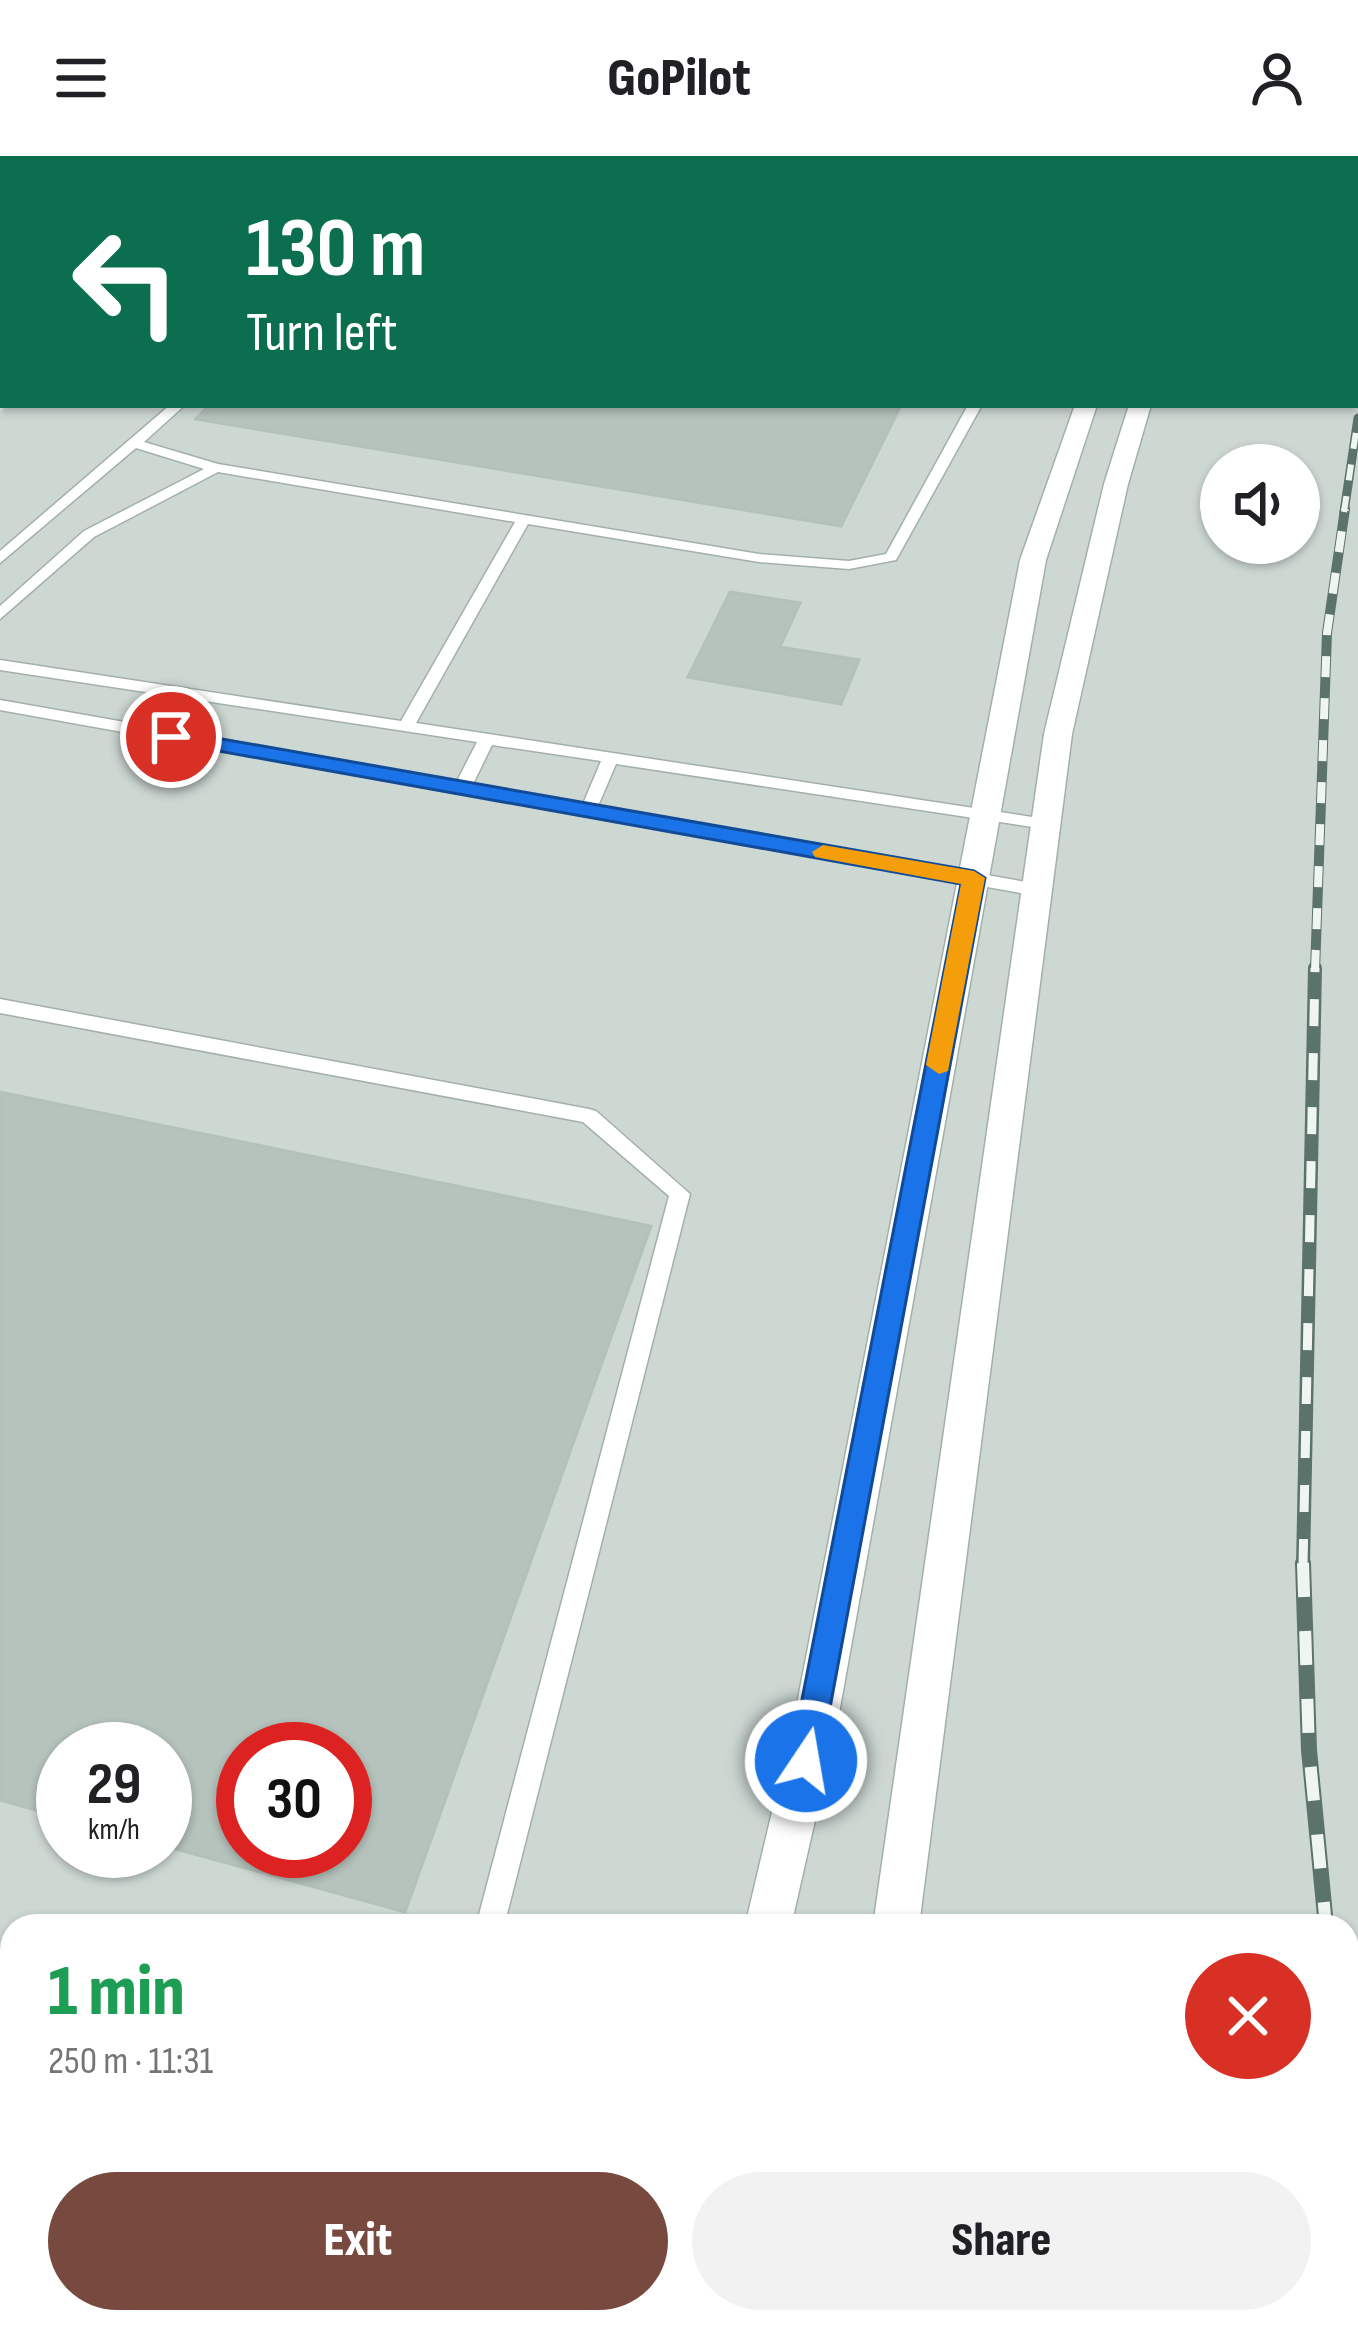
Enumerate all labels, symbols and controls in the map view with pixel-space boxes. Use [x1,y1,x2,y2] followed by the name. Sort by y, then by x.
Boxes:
[48,45,114,111] icon: menu
[1244,45,1310,111] icon: person
[607,46,751,111] text: GoPilot
[246,199,425,300] text: 130 m
[48,204,204,360] icon: left
[246,301,398,366] text: Turn left
[1200,444,1320,564] map controls
[1200,444,1320,564] button: sound
[120,686,222,788] pin
[138,704,204,770] icon: arrive
[743,1698,869,1824] position arrow
[216,1722,372,1878] speed limit sign: 30
[87,1749,141,1821] text: 29
[88,1812,140,1848] text: km/h
[48,1949,185,2036] text: 1 min
[1185,1953,1311,2079] button: close
[48,2038,213,2085] text: 250 m · 11:31
[48,2172,668,2310] button: Exit
[692,2172,1311,2310] button: Share

